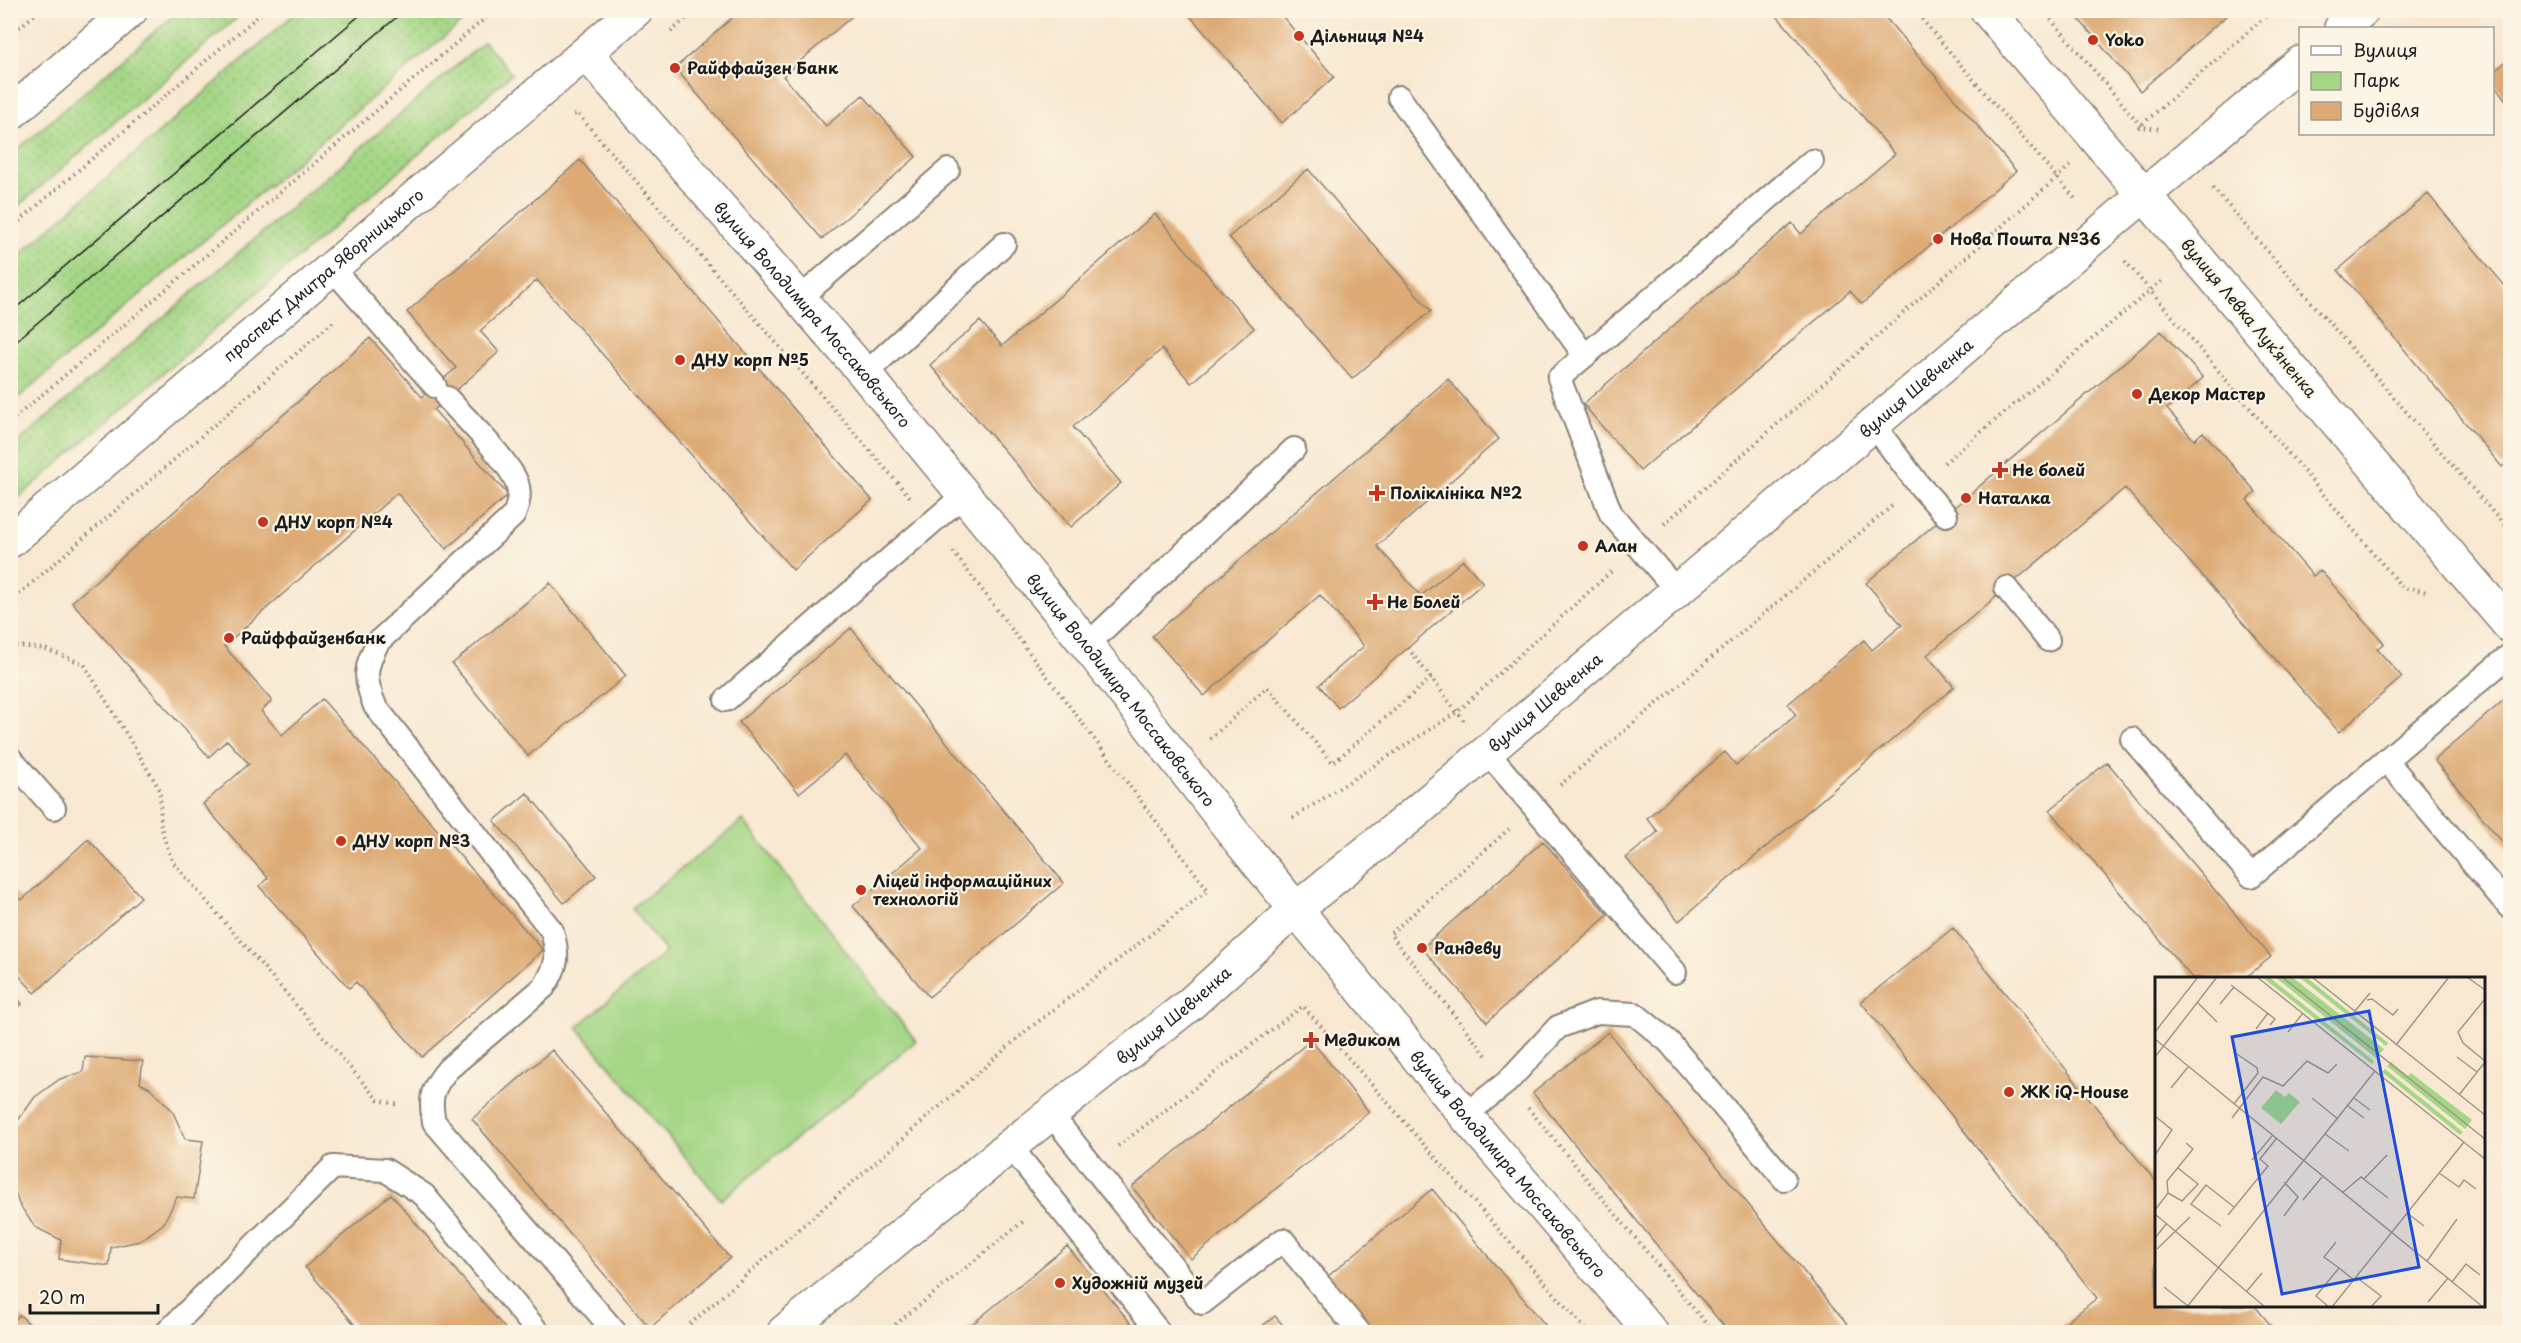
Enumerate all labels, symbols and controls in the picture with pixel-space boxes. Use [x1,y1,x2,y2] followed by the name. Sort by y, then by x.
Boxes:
[1310,23,1424,47] place label: Дільниця №4
[2105,27,2145,51] place label: Yoko
[2299,27,2494,135] legend
[1292,29,1306,43] marker: Дільниця №4
[2086,33,2100,47] marker: Yoko
[2353,36,2418,63] text: Вулиця
[687,55,839,79] place label: Райффайзен Банк
[668,61,682,75] marker: Райффайзен Банк
[2353,66,2400,93] text: Парк
[2353,96,2420,123] text: Будівля
[217,182,428,367] street label: проспект Дмитра Яворницького
[709,195,917,433] street label: вулиця Володимира Моссаковського
[1950,226,2100,250] place label: Нова Пошта №36
[1931,232,1945,246] marker: Нова Пошта №36
[2176,233,2324,402] street label: вулиця Левка Лукʼяненка
[1853,332,1978,443] street label: вулиця Шевченка
[691,347,809,371] place label: ДНУ корп №5
[673,353,687,367] marker: ДНУ корп №5
[2148,381,2266,405] place label: Декор Мастер
[2130,387,2144,401] marker: Декор Мастер
[2012,457,2085,481] place label: Не болей
[1993,463,2007,477] marker: Не болей
[1390,480,1522,504] place label: Поліклініка №2
[1368,484,1386,502] marker: Поліклініка №2
[1978,485,2051,509] place label: Наталка
[1959,491,1973,505] marker: Наталка
[274,509,393,533] place label: ДНУ корп №4
[256,515,270,529] marker: ДНУ корп №4
[1595,533,1637,557] place label: Алан
[1576,539,1590,553] marker: Алан
[1022,567,1222,811] street label: вулиця Володимира Моссаковського
[1387,589,1461,613] place label: Не Болей
[1368,595,1382,609] marker: Не Болей
[241,625,386,649] place label: Райффайзенбанк
[222,631,236,645] marker: Райффайзенбанк
[1482,646,1607,757] street label: вулиця Шевченка
[352,828,470,852] place label: ДНУ корп №3
[334,834,348,848] marker: ДНУ корп №3
[873,868,1052,910] place label: Ліцей інформаційних технологій
[854,883,868,897] marker: Ліцей інформаційних технологій
[1434,935,1501,959] place label: Рандеву
[1415,941,1429,955] marker: Рандеву
[1110,960,1236,1069] street label: вулиця Шевченка
[2155,977,2485,1307] inset map
[1324,1027,1400,1051] place label: Медиком
[1302,1031,1320,1049] marker: Медиком
[1405,1044,1612,1282] street label: вулиця Володимира Моссаковського
[2020,1079,2129,1103] place label: ЖК iQ-House
[2002,1085,2016,1099] marker: ЖК iQ-House
[1072,1270,1204,1294] place label: Художній музей
[1053,1276,1067,1290] marker: Художній музей
[30,1277,158,1315] scale bar
[39,1283,85,1310] text: 20 m

